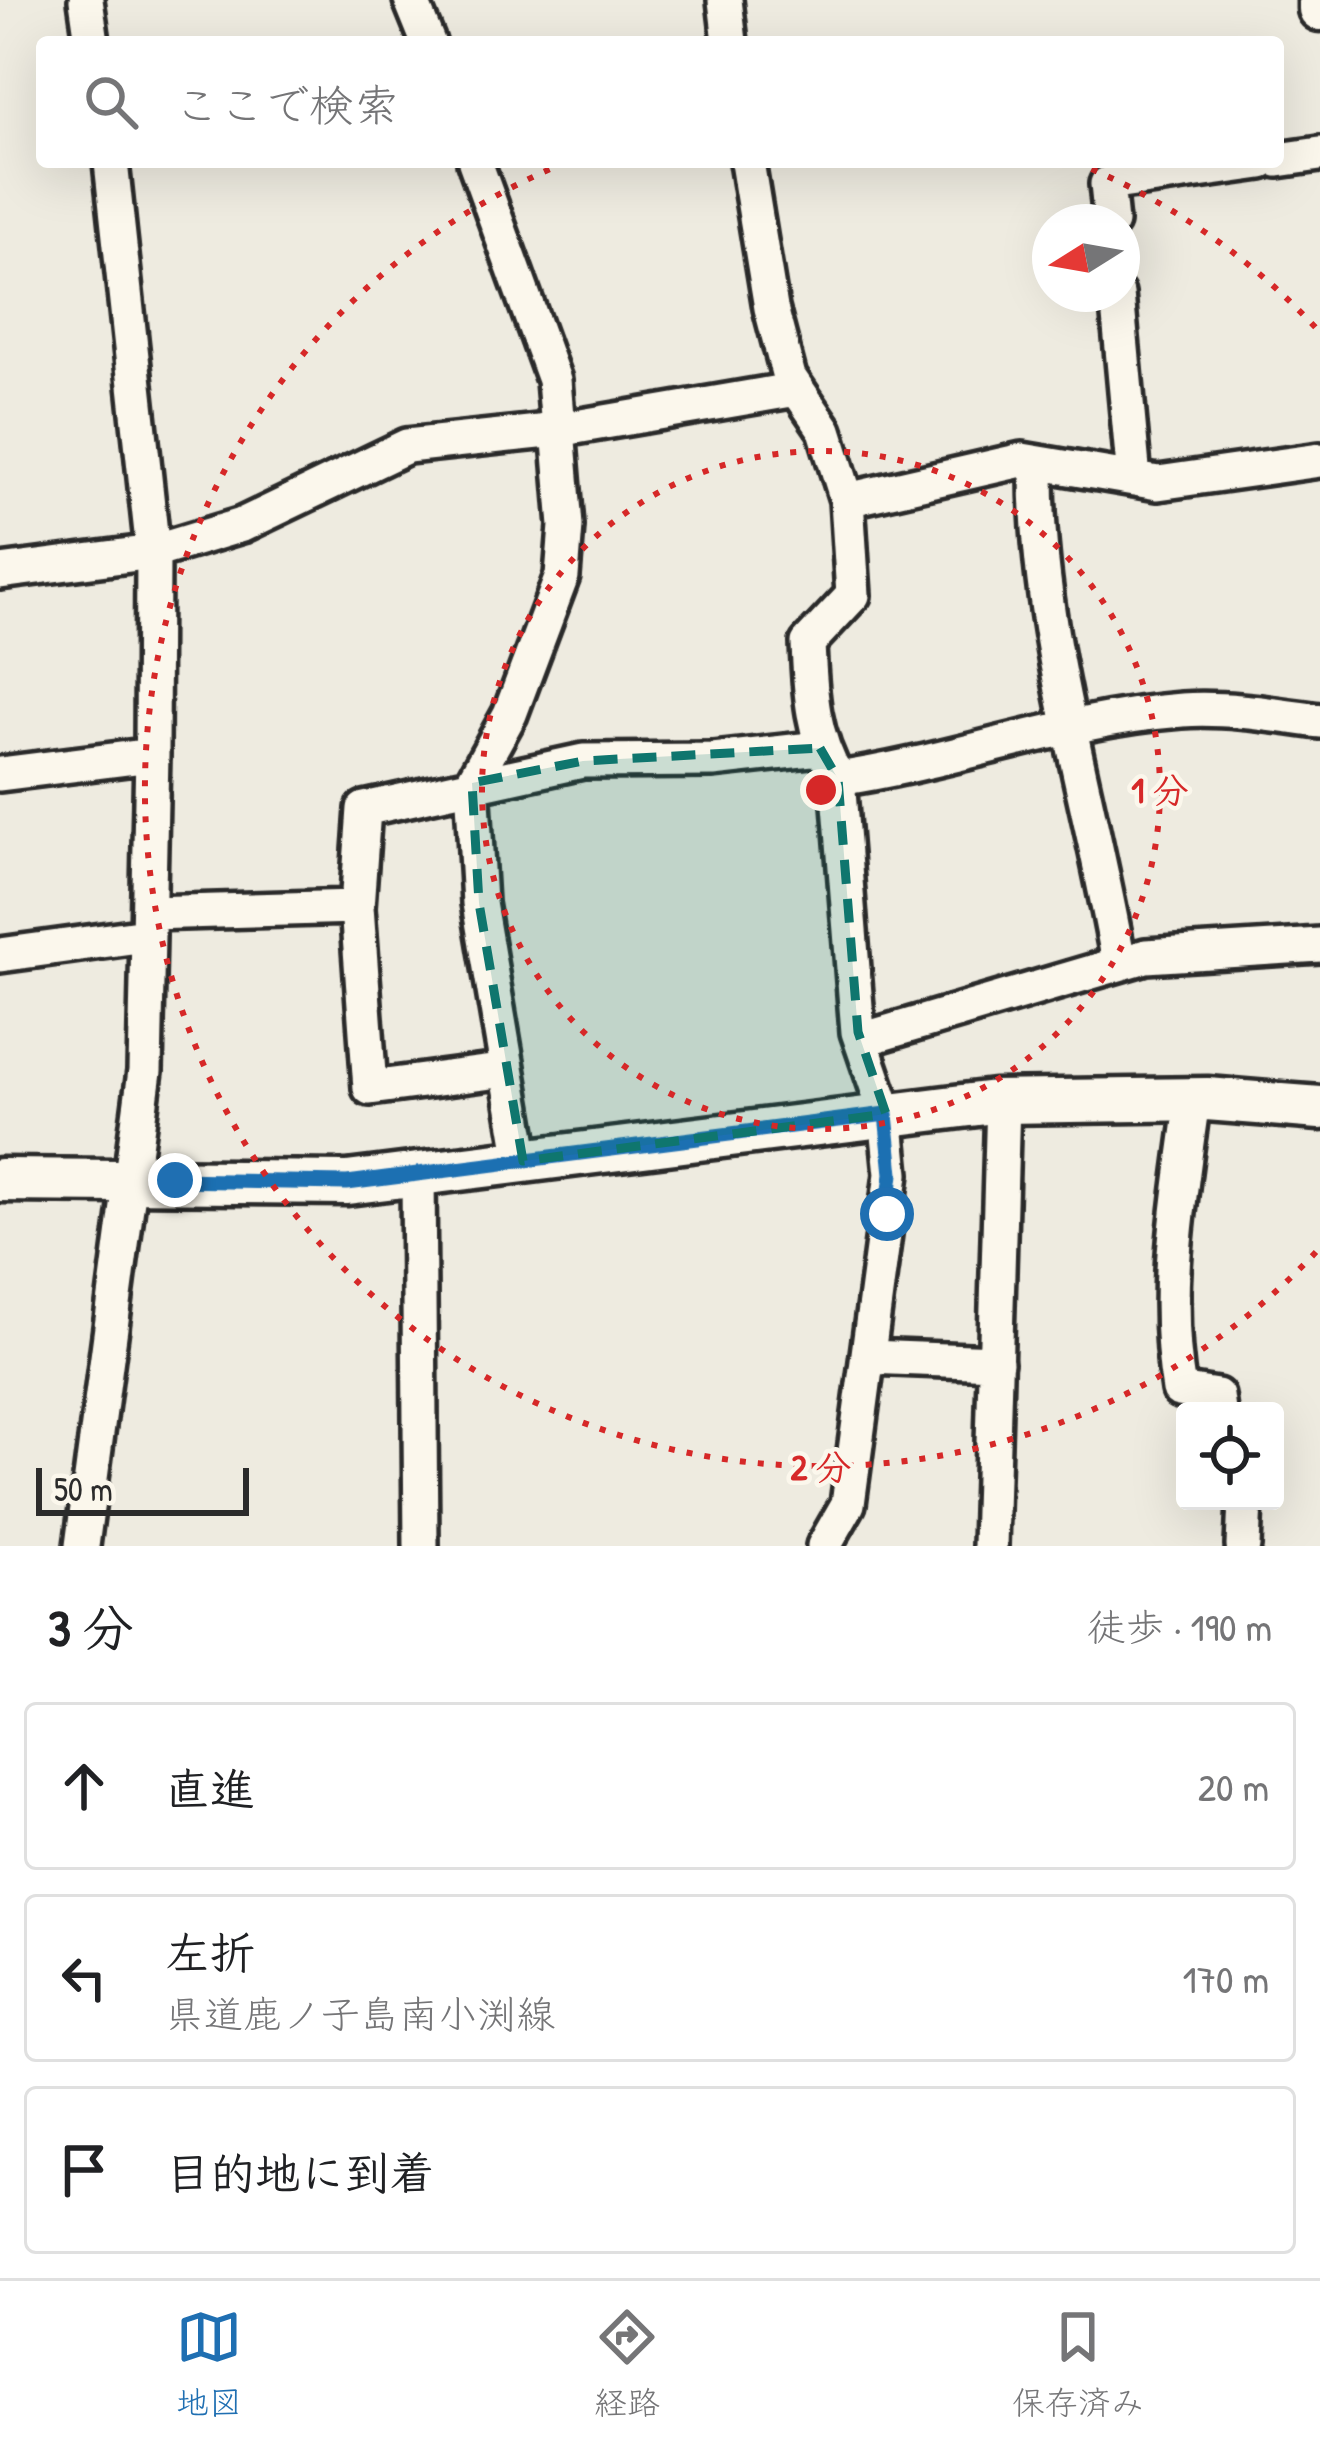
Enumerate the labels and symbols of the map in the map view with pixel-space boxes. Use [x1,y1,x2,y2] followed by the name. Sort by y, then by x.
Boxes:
[1032,204,1140,312] north arrow
[1131,765,1189,814] text: 1 分
[800,769,842,811] centre of rings
[148,1153,202,1207] route end
[860,1187,914,1241] route start
[790,1442,852,1491] text: 2 分
[36,1462,249,1515] scale bar

